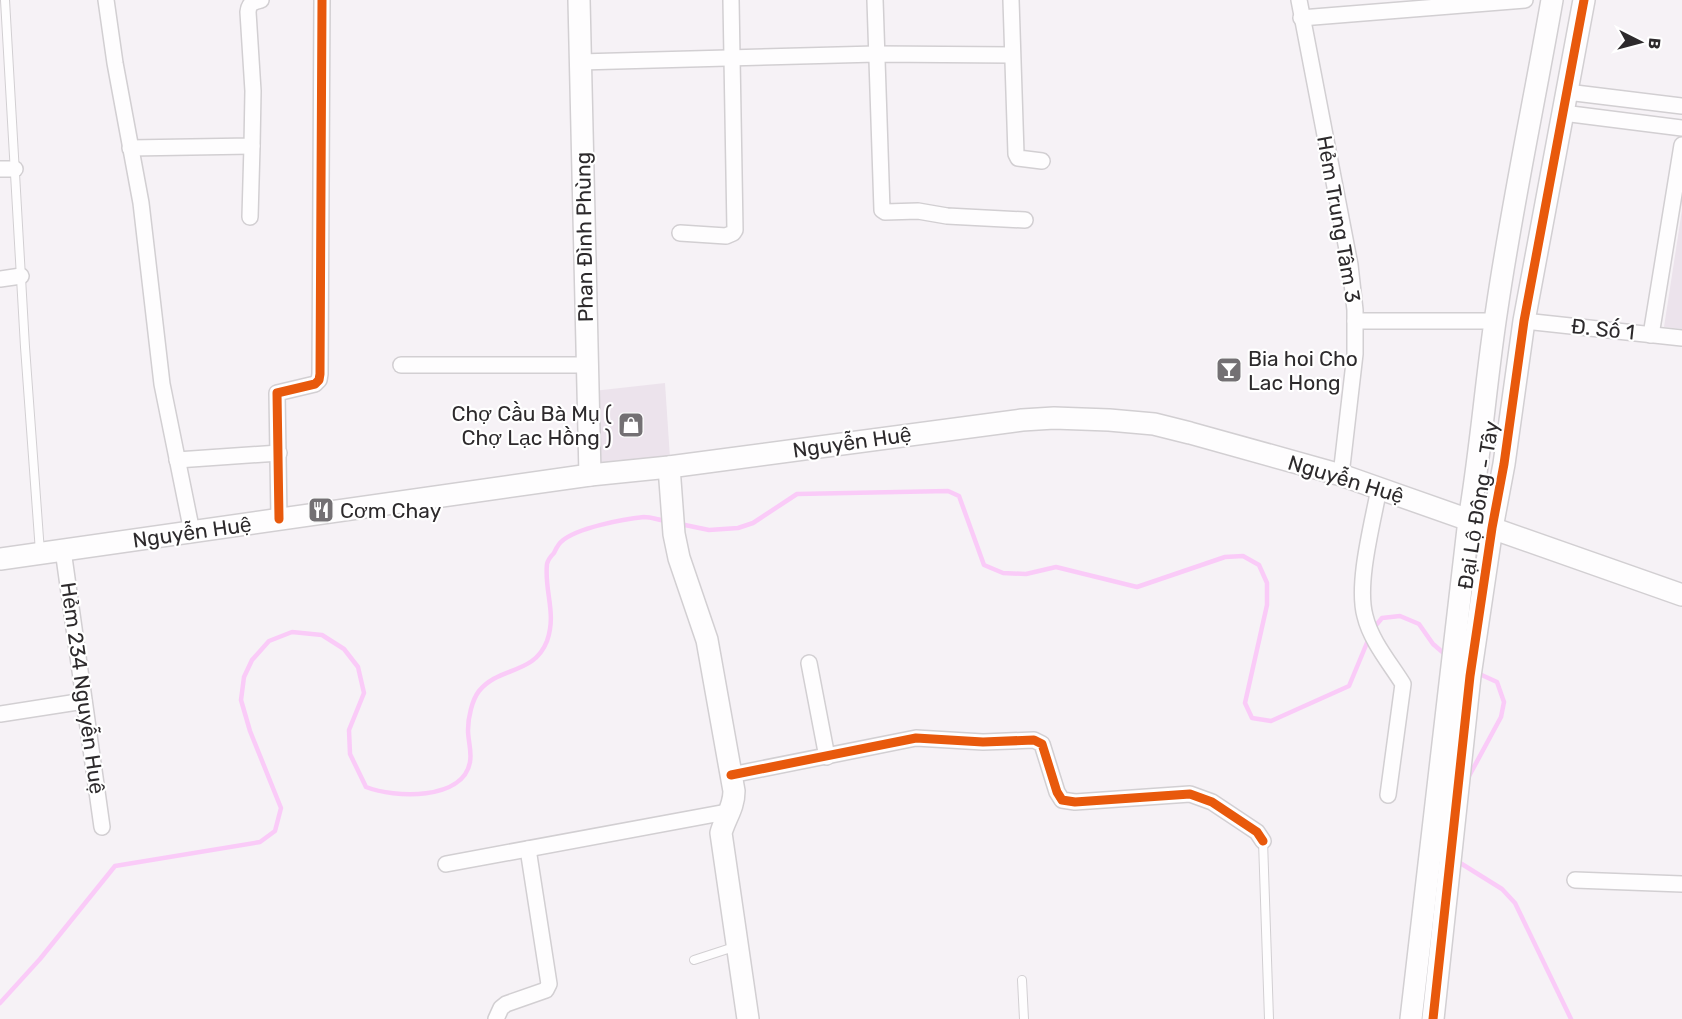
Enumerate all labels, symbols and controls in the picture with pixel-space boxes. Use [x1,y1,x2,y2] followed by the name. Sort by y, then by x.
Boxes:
[1610,12,1670,72] north arrow
[1644,37,1664,50] text: B
[1312,134,1366,304] street label: Hẻm Trung Tâm 3
[570,152,598,322] street label: Phan Đình Phùng
[1570,313,1636,345] street label: Đ. Số 1
[1248,346,1358,395] place label: Bia hoi Cho Lac Hong
[1214,355,1244,385] bar icon: Bia hoi Cho Lac Hong
[452,401,612,450] place label: Chợ Cầu Bà Mụ ( Chợ Lạc Hồng )
[616,410,646,440] shop icon: Chợ Cầu Bà Mụ ( Chợ Lạc Hồng )
[1452,419,1504,591] street label: Đại Lộ Đông - Tây
[791,421,913,463] street label: Nguyễn Huệ
[1285,450,1407,508] street label: Nguyễn Huệ
[306,495,336,525] restaurant icon: Cơm Chay
[340,498,442,523] place label: Cơm Chay
[131,511,253,553] street label: Nguyễn Huệ
[56,581,110,795] street label: Hẻm 234 Nguyễn Huệ

